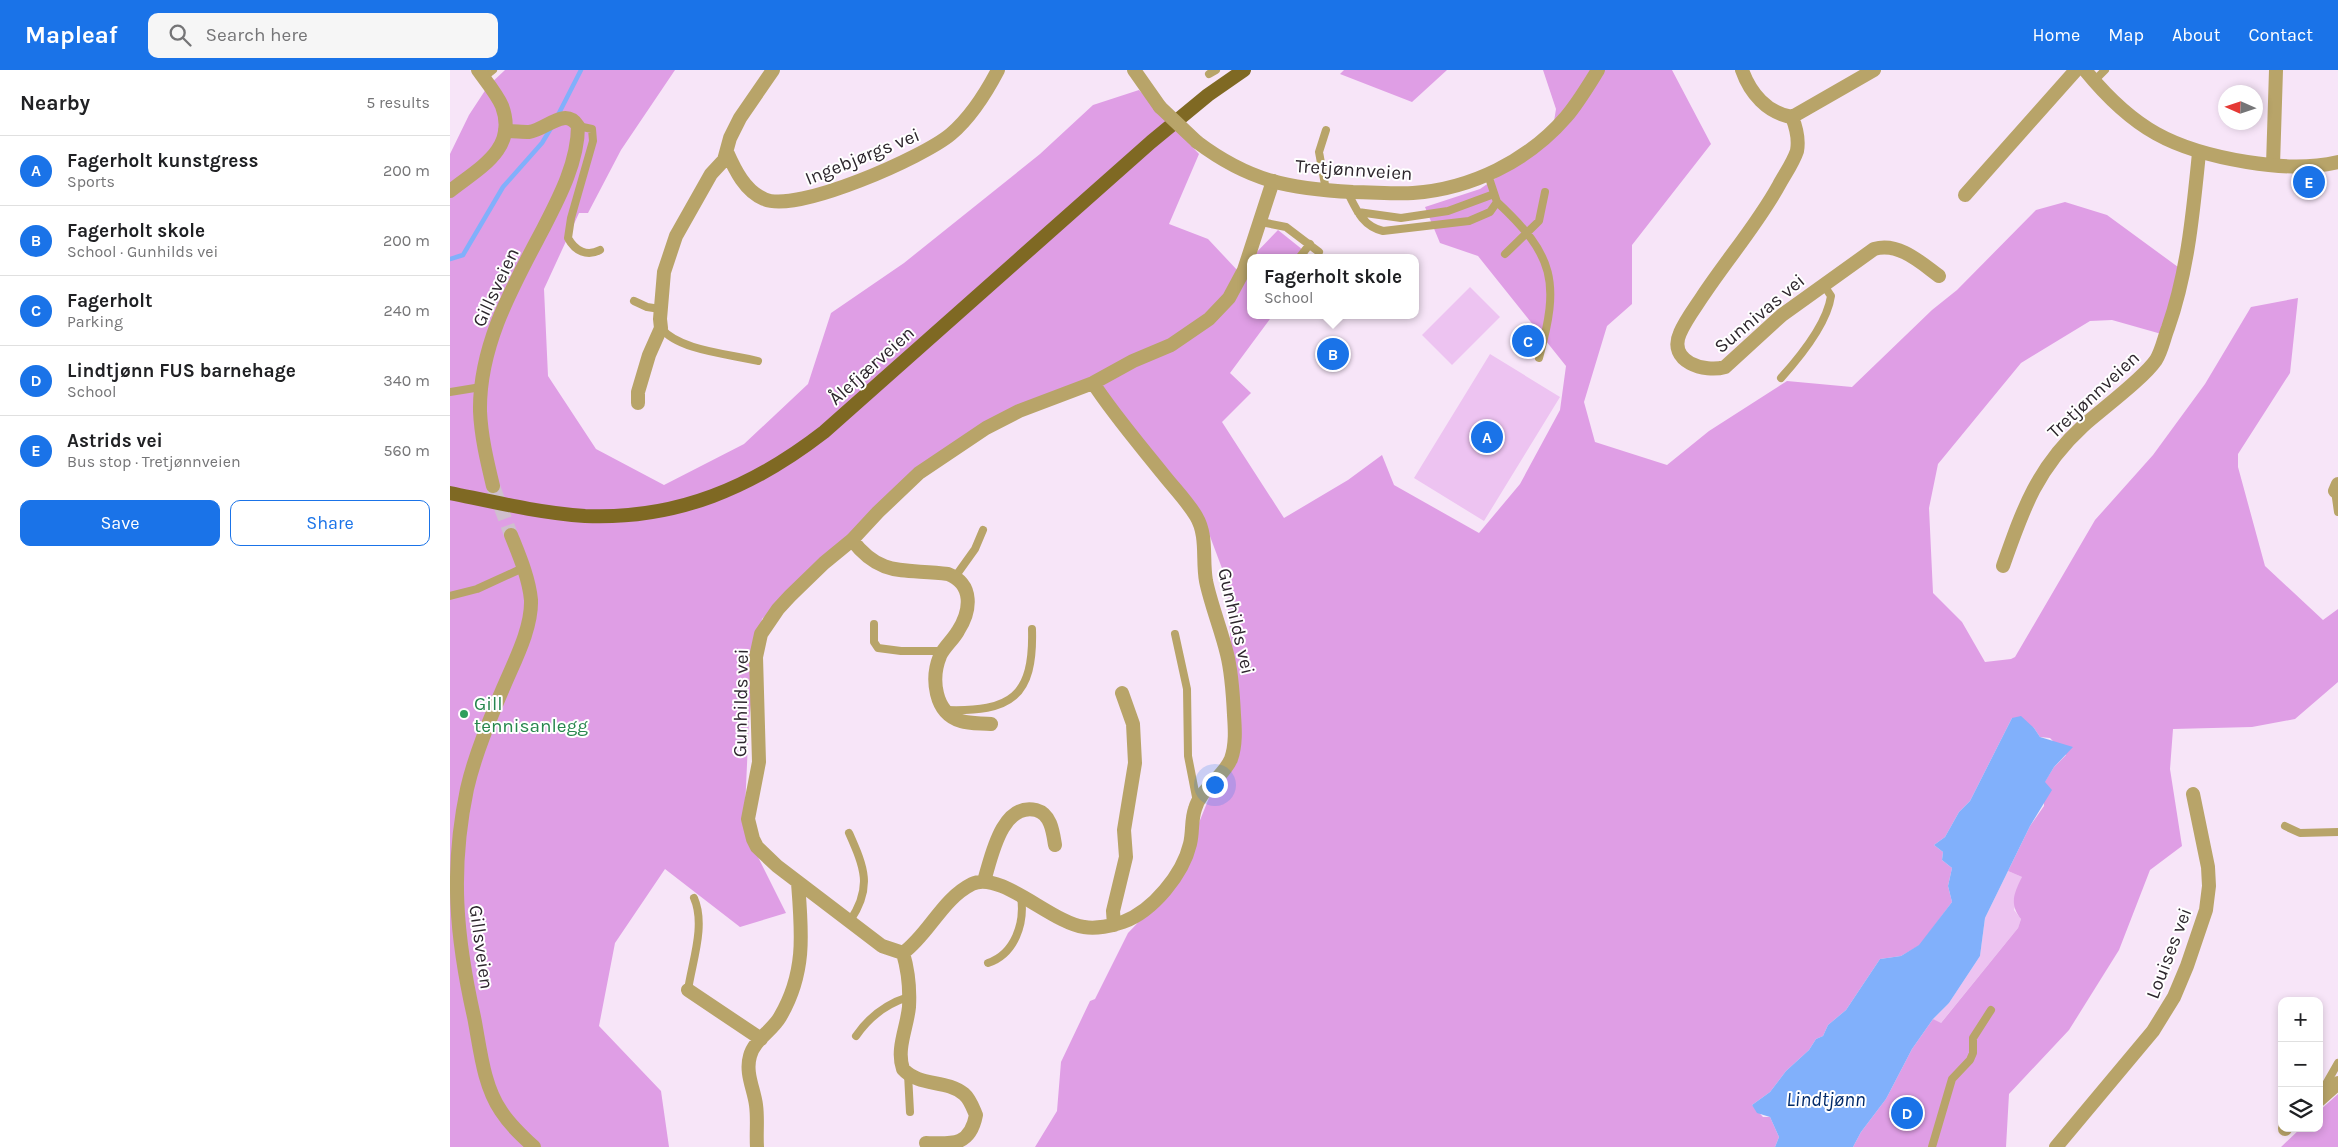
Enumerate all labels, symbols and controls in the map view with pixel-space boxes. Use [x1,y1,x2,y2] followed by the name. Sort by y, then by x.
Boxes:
[148,13,498,58] search box
[25,21,118,49] text: Mapleaf
[166,21,194,49] icon: search
[206,24,308,46] text: Search here
[2032,24,2080,46] text: Home
[2108,24,2144,46] text: Map
[2172,24,2221,46] text: About
[2249,24,2313,46] text: Contact
[2218,85,2263,130] north arrow
[20,91,90,115] text: Nearby
[366,93,430,112] text: 5 results
[802,124,923,190] street label: Ingebjørgs vei
[67,150,258,172] text: Fagerholt kunstgress
[1295,155,1413,185] street label: Tretjønnveien
[31,161,41,180] text: A
[383,161,430,180] text: 200 m
[2293,163,2325,201] pin: E
[67,172,115,191] text: Sports
[67,220,205,242] text: Fagerholt skole
[31,231,41,250] text: B
[383,231,430,250] text: 200 m
[67,242,218,261] text: School · Gunhilds vei
[468,244,524,330] street label: Gillsveien
[1247,254,1419,319] popup
[1264,266,1402,288] text: Fagerholt skole
[1710,270,1809,358] street label: Sunnivas vei
[1264,288,1313,307] text: School
[67,290,153,312] text: Fagerholt
[31,301,41,320] text: C
[384,301,430,320] text: 240 m
[67,312,123,331] text: Parking
[824,322,919,410] street label: Ålefjærveien
[1512,322,1544,360] pin: C
[1317,335,1349,373] pin: B
[2043,347,2144,443] street label: Tretjønnveien
[67,360,296,382] text: Lindtjønn FUS barnehage
[31,371,41,390] text: D
[383,371,430,390] text: 340 m
[67,382,117,401] text: School
[1471,418,1503,456] pin: A
[67,430,163,452] text: Astrids vei
[31,441,41,460] text: E
[384,441,430,460] text: 560 m
[67,452,241,471] text: Bus stop · Tretjønnveien
[20,500,220,546] button: Save
[230,500,430,546] button: Share
[1213,566,1259,677] street label: Gunhilds vei
[729,649,753,757] street label: Gunhilds vei
[474,693,588,737] place label: Gill tennisanlegg
[458,708,470,720] marker: Gill tennisanlegg
[1202,772,1228,798] your location
[464,904,498,991] street label: Gillsveien
[2142,905,2196,1002] street label: Louises vei
[2278,997,2323,1132] map controls
[2278,997,2323,1042] button: +
[2278,1042,2323,1087] button: −
[2278,1087,2323,1132] button: layers
[1786,1088,1866,1111] water label: Lindtjønn
[1891,1094,1923,1132] pin: D

